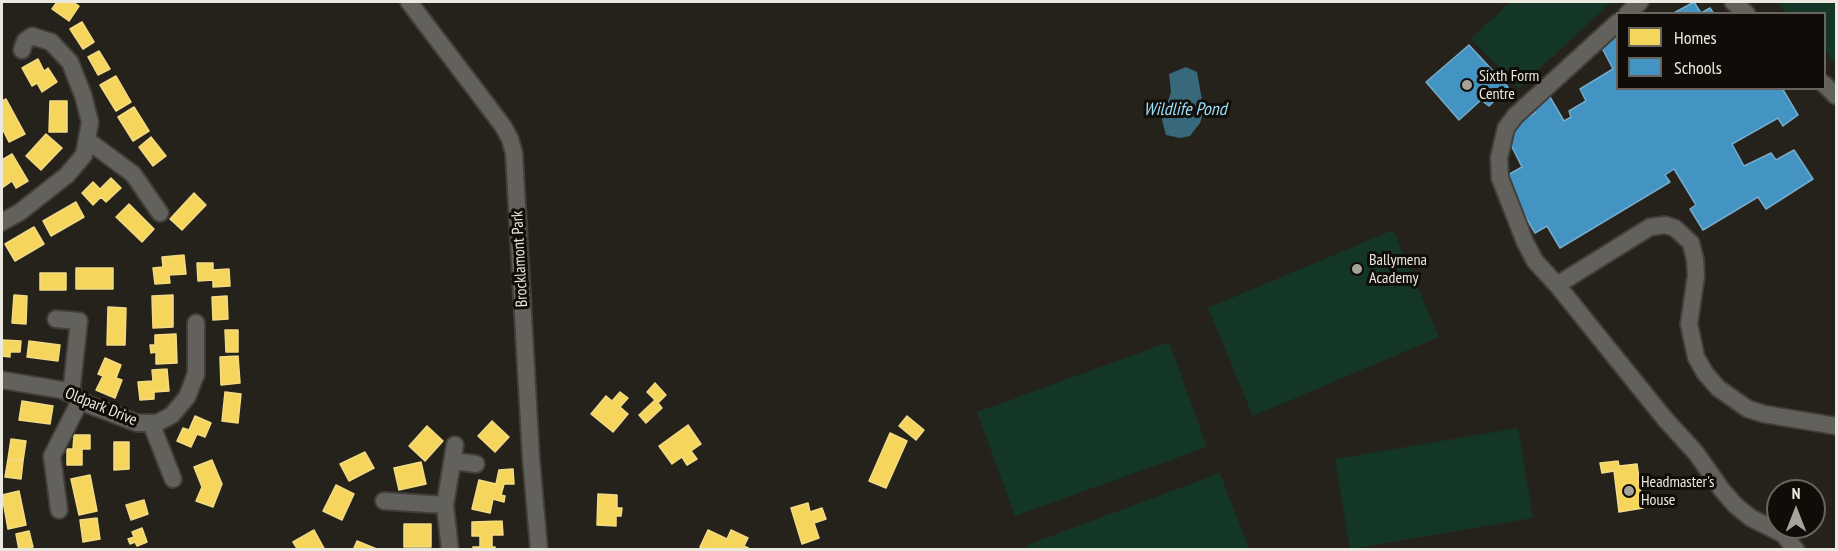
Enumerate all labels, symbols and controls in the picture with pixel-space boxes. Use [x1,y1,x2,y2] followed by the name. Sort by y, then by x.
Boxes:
[1616,12,1826,90] legend
[1674,26,1717,49] text: Homes
[1674,56,1722,79] text: Schools
[1479,66,1539,104] place label: Sixth Form Centre
[1460,78,1474,92] marker: Sixth Form Centre
[1144,99,1226,121] water label: Wildlife Pond
[508,210,532,308] street label: Brocklamont Park
[1369,250,1427,288] place label: Ballymena Academy
[1350,262,1364,276] marker: Ballymena Academy
[62,384,140,430] street label: Oldpark Drive
[1641,472,1714,510] place label: Headmaster's House
[1766,479,1826,539] north arrow
[1792,483,1800,503] text: N
[1622,484,1636,498] marker: Headmaster's House

